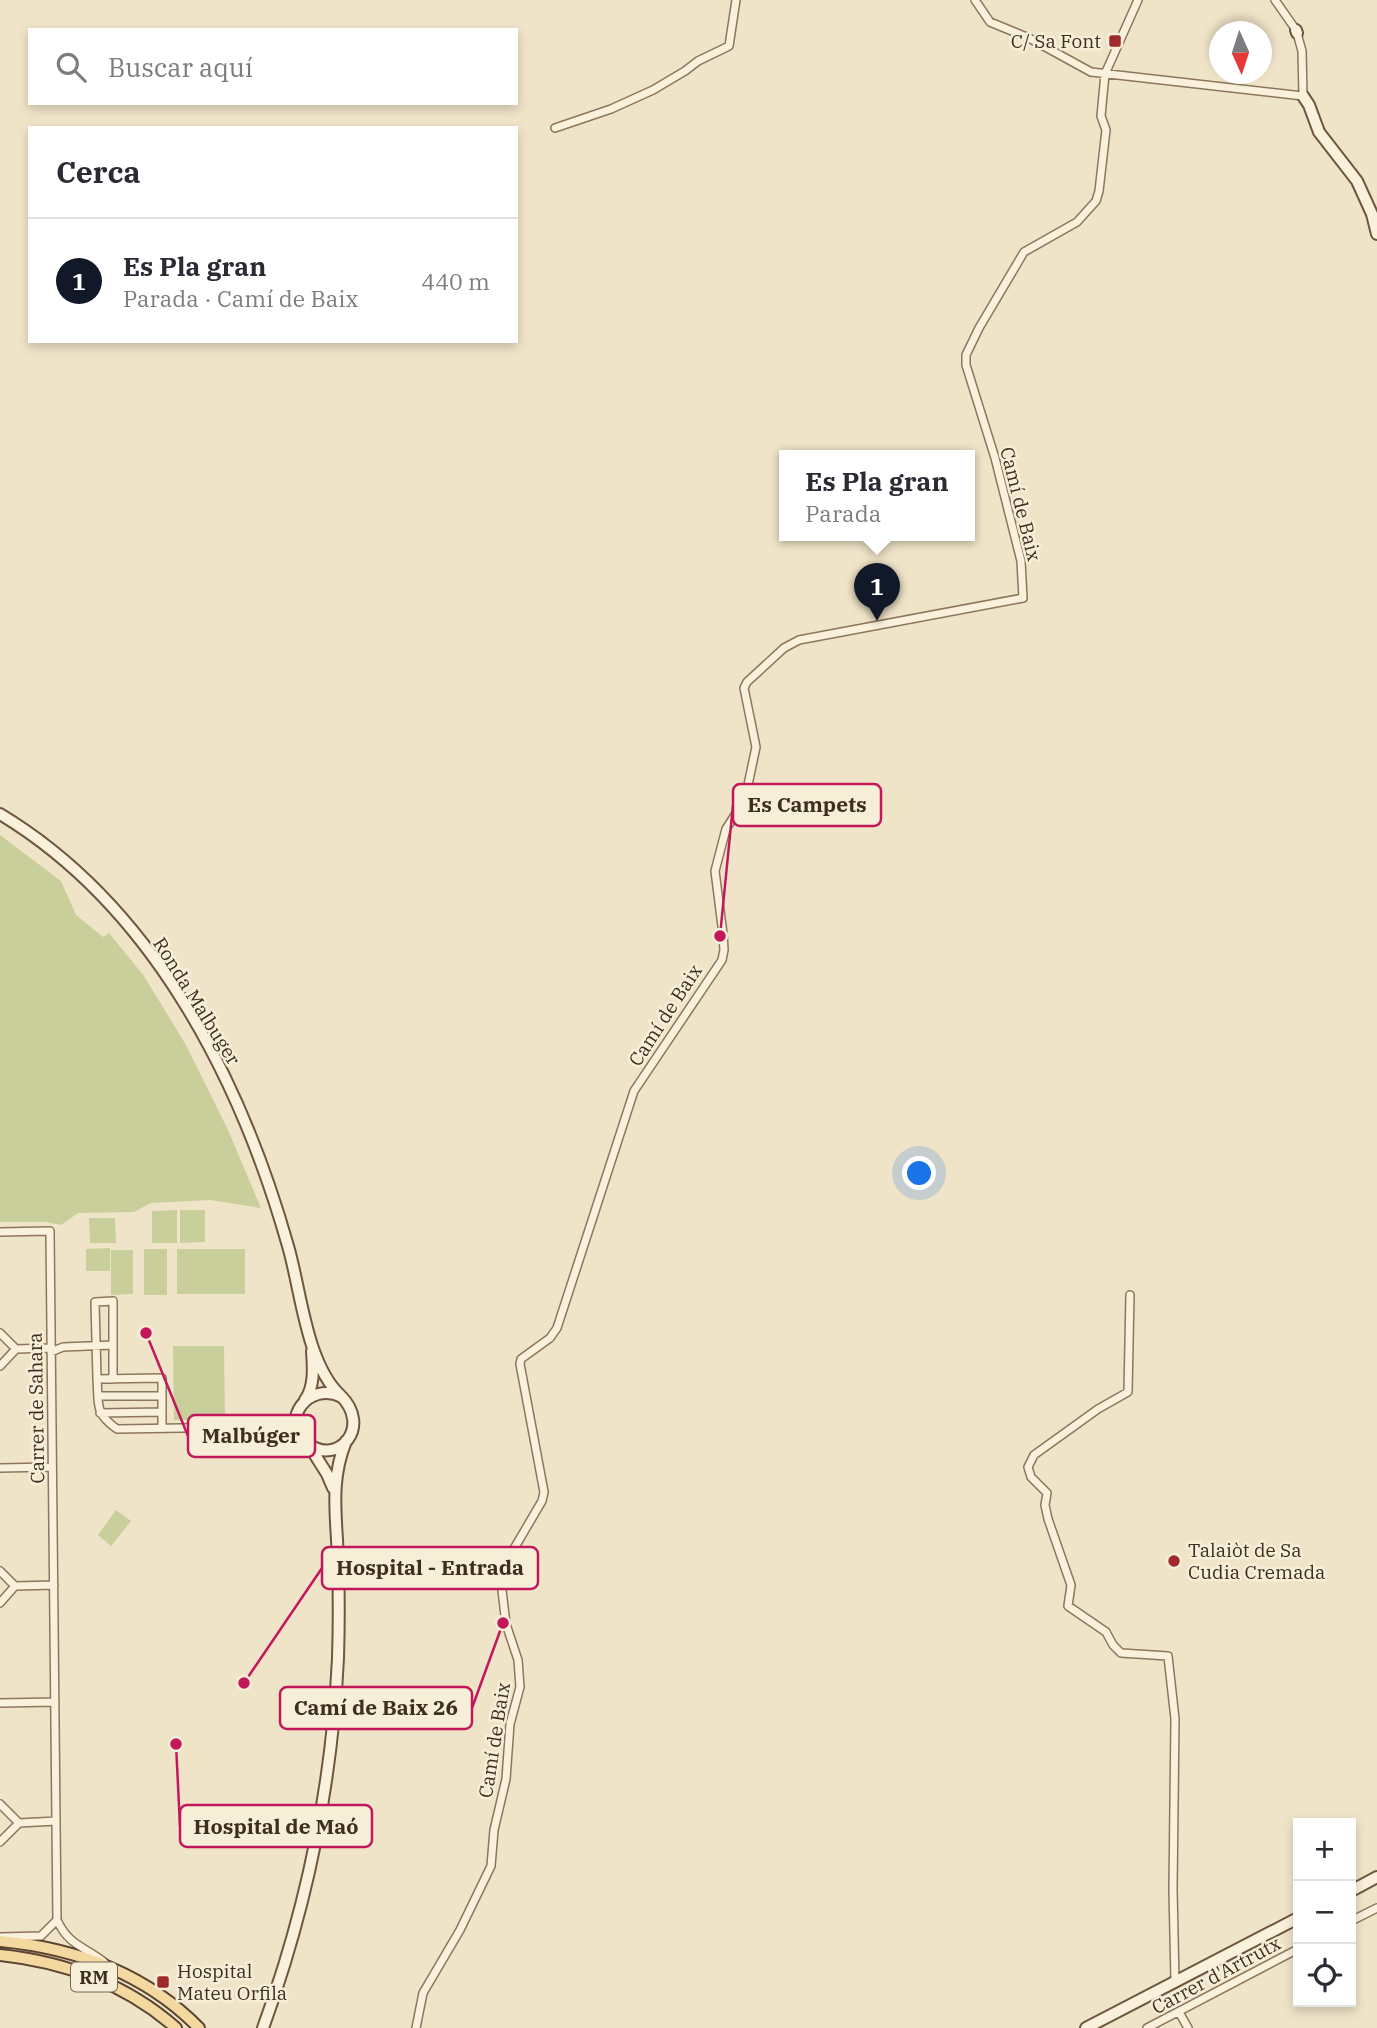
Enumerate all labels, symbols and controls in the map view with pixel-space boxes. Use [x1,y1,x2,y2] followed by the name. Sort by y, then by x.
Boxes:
[1209,21,1272,84] north arrow
[28,28,518,105] search box
[1011,29,1101,53] place label: C/ Sa Font
[1107,33,1123,49] marker: C/ Sa Font
[52,48,90,86] icon: search
[108,50,253,84] text: Buscar aquí
[56,152,141,191] text: Cerca
[123,249,266,283] text: Es Pla gran
[72,266,86,296] text: 1
[421,266,490,296] text: 440 m
[123,283,359,313] text: Parada · Camí de Baix
[995,444,1047,564] street label: Camí de Baix
[779,450,975,541] popup
[805,464,949,498] text: Es Pla gran
[805,498,881,528] text: Parada
[854,563,900,621] pin: 1
[733,784,881,826] callout: Es Campets
[747,790,867,818] text: Es Campets
[148,933,246,1070] street label: Ronda Malbuger
[623,959,707,1071] street label: Camí de Baix
[902,1156,936,1190] your location
[23,1332,49,1484] street label: Carrer de Sahara
[188,1415,315,1457] callout: Malbúger
[202,1421,301,1449] text: Malbúger
[1188,1538,1325,1584] place label: Talaiòt de Sa Cudia Cremada
[322,1547,538,1589] callout: Hospital - Entrada
[336,1553,524,1581] text: Hospital - Entrada
[1166,1553,1182,1569] marker: Talaiòt de Sa Cudia Cremada
[473,1680,515,1800] street label: Camí de Baix
[280,1687,472,1729] callout: Camí de Baix 26
[294,1693,458,1721] text: Camí de Baix 26
[180,1805,372,1847] callout: Hospital de Maó
[194,1812,358,1840] text: Hospital de Maó
[1293,1818,1356,2007] map controls
[1293,1818,1356,1881] button: +
[1293,1881,1356,1944] button: −
[1147,1931,1285,2019] street label: Carrer d'Artrutx
[1293,1944,1356,2007] button: locate
[177,1959,287,2005] place label: Hospital Mateu Orfila
[71,1963,117,1992] road number: RM
[155,1974,171,1990] marker: Hospital Mateu Orfila

